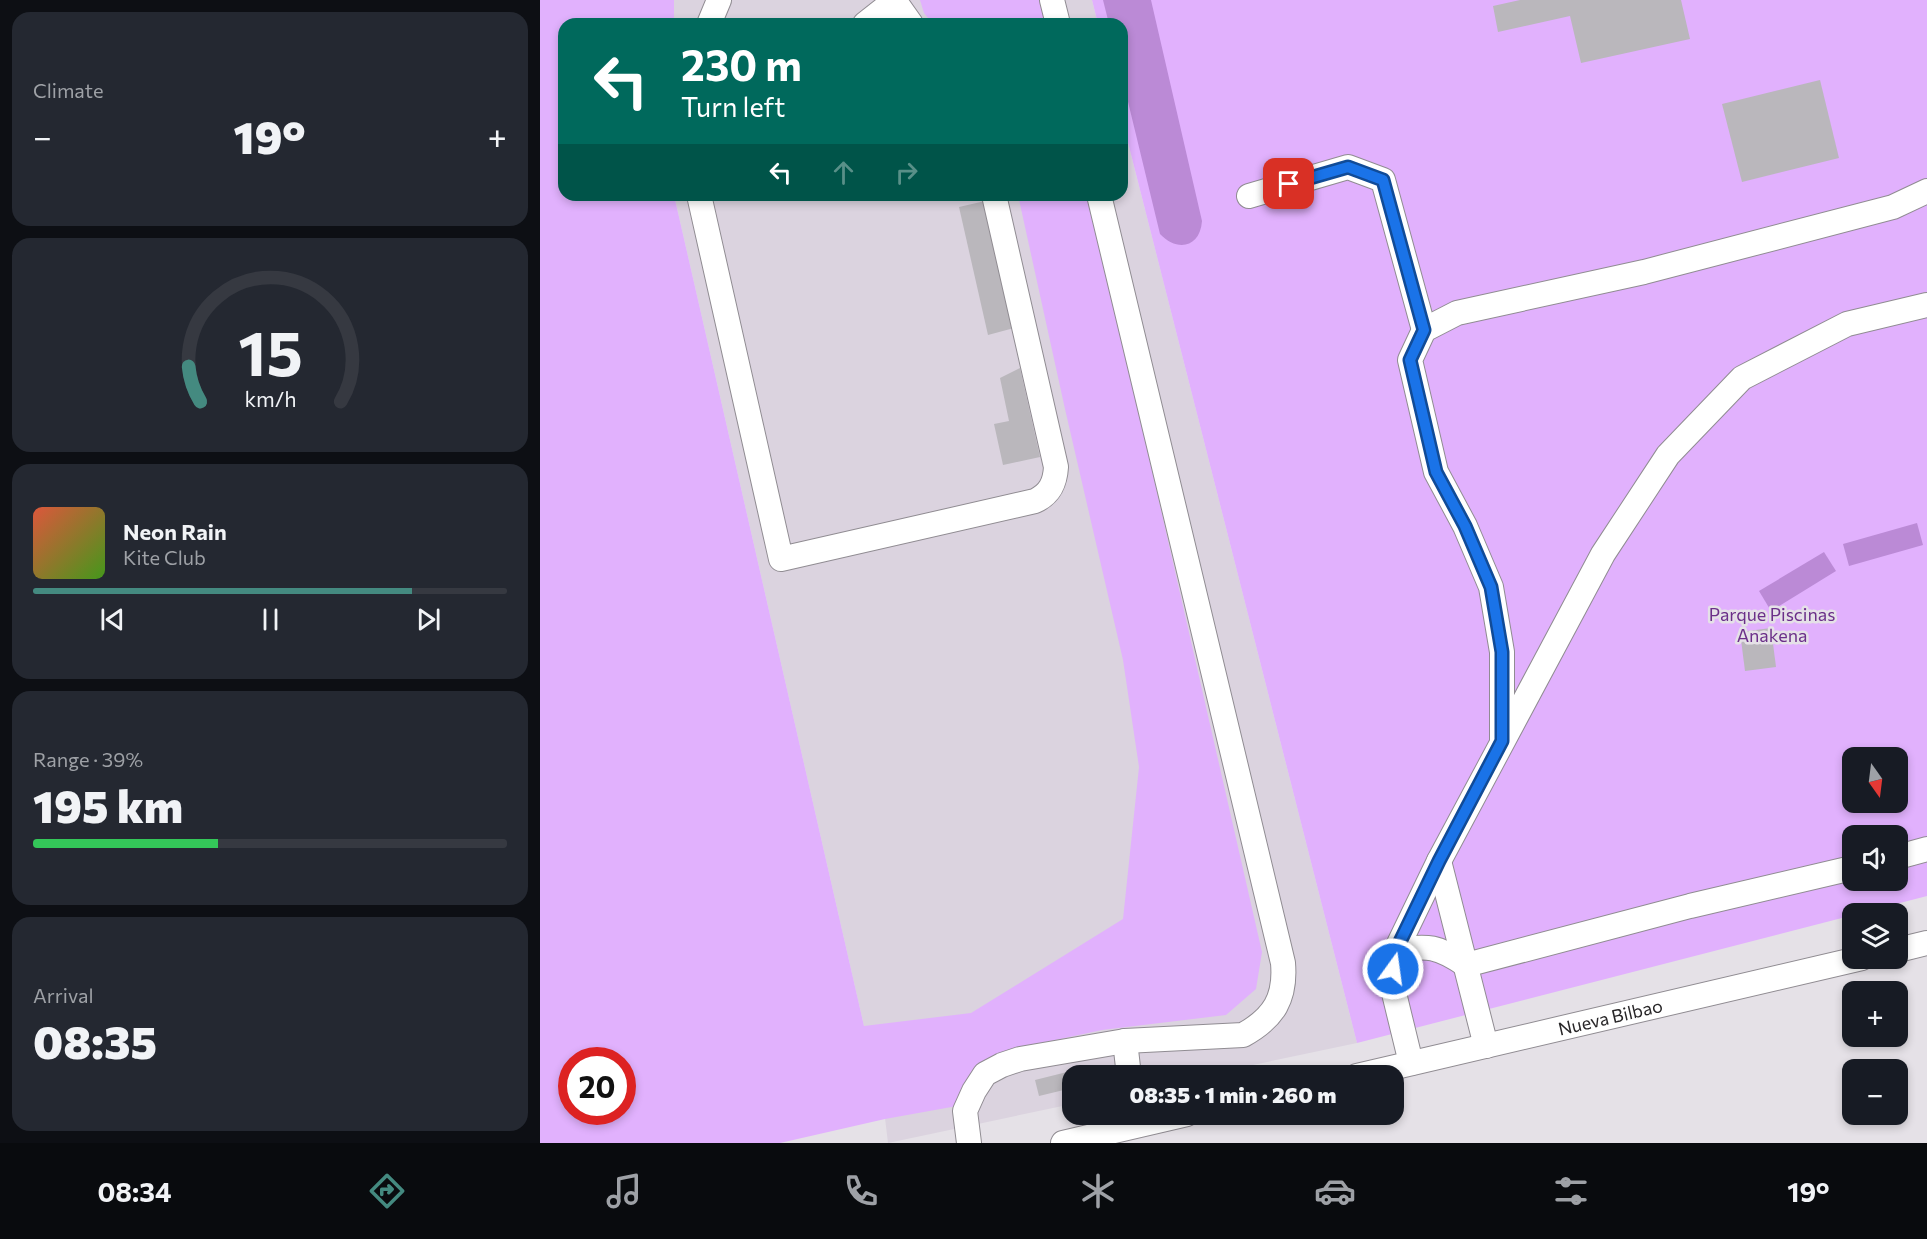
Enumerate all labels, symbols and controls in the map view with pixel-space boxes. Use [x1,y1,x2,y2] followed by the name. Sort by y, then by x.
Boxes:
[681,38,802,90] text: 230 m
[582,42,660,120] icon: left
[33,78,103,102] text: Climate
[681,90,785,123] text: Turn left
[234,108,306,163] text: 19°
[33,115,52,156] text: −
[488,115,507,156] text: +
[764,156,797,189] icon: left
[827,156,860,189] icon: ahead
[890,156,923,189] icon: right
[1263,158,1314,209] pin
[1272,167,1305,200] icon: arrive
[238,313,302,389] text: 15
[244,386,296,412] text: km/h
[123,518,227,545] text: Neon Rain
[123,545,206,569] text: Kite Club
[96,603,129,636] icon: previous
[254,603,287,636] icon: pause
[412,603,445,636] icon: next
[1709,603,1835,646] park label: Parque Piscinas Anakena
[33,747,143,771] text: Range · 39%
[1842,747,1908,813] north arrow
[1842,747,1908,1125] map controls
[33,777,183,832] text: 195 km
[1842,825,1908,891] button: sound
[1842,903,1908,969] button: layers
[1361,937,1425,1001] position arrow
[1842,981,1908,1047] button: +
[33,983,94,1007] text: Arrival
[1556,994,1665,1040] street label: Nueva Bilbao
[33,1013,157,1068] text: 08:35
[558,1047,636,1125] speed limit sign: 20
[1842,1059,1908,1125] button: −
[1130,1081,1336,1108] text: 08:35 · 1 min · 260 m
[366,1170,408,1212] icon: directions
[603,1170,645,1212] icon: music
[840,1170,882,1212] icon: phone
[1077,1170,1119,1212] icon: climate
[1314,1170,1356,1212] icon: car
[1550,1170,1592,1212] icon: filters
[97,1175,171,1208] text: 08:34
[1787,1175,1830,1208] text: 19°

